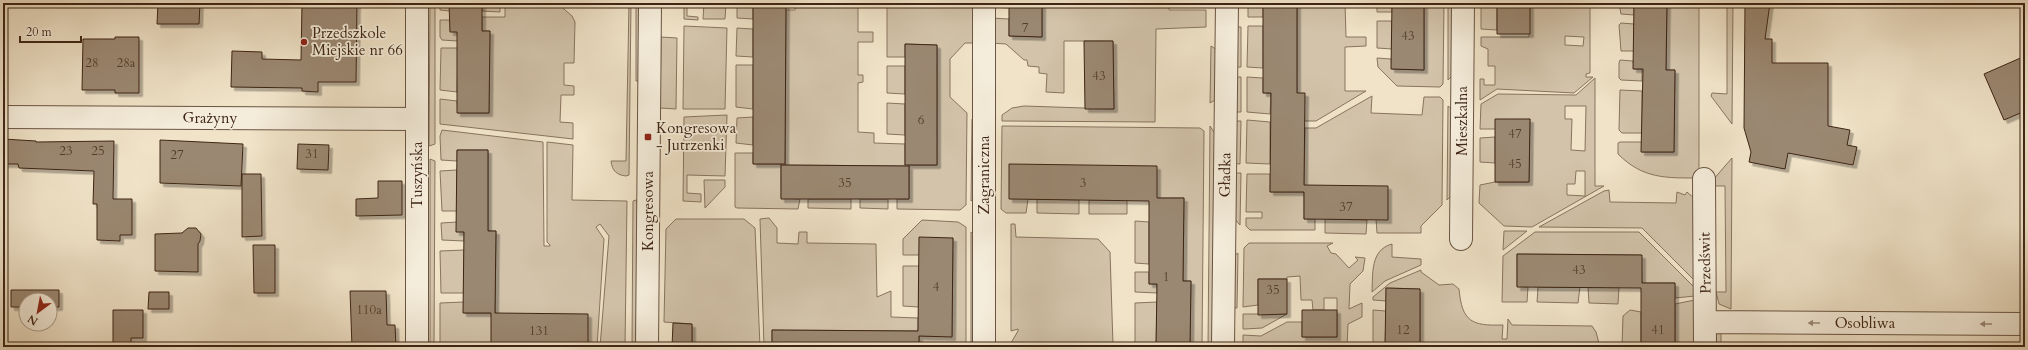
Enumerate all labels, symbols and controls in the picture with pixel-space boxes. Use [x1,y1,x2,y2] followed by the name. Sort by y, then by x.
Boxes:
[20,18,81,44] scale bar
[1022,19,1029,37] house number: 7
[312,23,403,60] place label: Przedszkole Miejskie nr 66
[26,24,53,40] text: 20 m
[1401,27,1415,45] house number: 43
[299,37,309,47] marker: Przedszkole Miejskie nr 66
[85,54,99,72] house number: 28
[117,54,136,72] house number: 28a
[1092,67,1106,85] house number: 43
[1452,85,1472,156] street label: Mieszkalna
[183,108,238,128] street label: Grażyny
[918,111,925,129] house number: 6
[656,118,737,155] place label: Kongresowa - Jutrzenki
[1508,125,1522,143] house number: 47
[643,132,653,142] marker: Kongresowa - Jutrzenki
[974,135,994,214] street label: Zagraniczna
[407,141,427,208] street label: Tuszyńska
[59,142,73,160] house number: 23
[91,142,105,160] house number: 25
[305,145,319,163] house number: 31
[170,146,184,164] house number: 27
[1215,152,1235,198] street label: Gładka
[1508,155,1522,173] house number: 45
[638,170,658,251] street label: Kongresowa
[838,174,852,192] house number: 35
[1080,174,1086,192] house number: 3
[1339,198,1353,216] house number: 37
[1694,232,1716,294] street label: Przedświt
[1572,261,1586,279] house number: 43
[1163,268,1169,286] house number: 1
[933,278,940,296] house number: 4
[1266,281,1280,299] house number: 35
[18,292,58,332] north arrow
[356,301,382,319] house number: 110a
[25,311,41,329] text: N
[1835,313,1896,333] street label: Osobliwa
[1807,320,1820,326] one-way arrow
[1396,321,1410,339] house number: 12
[1651,321,1665,339] house number: 41
[1979,321,1992,327] one-way arrow
[529,322,549,340] house number: 131

